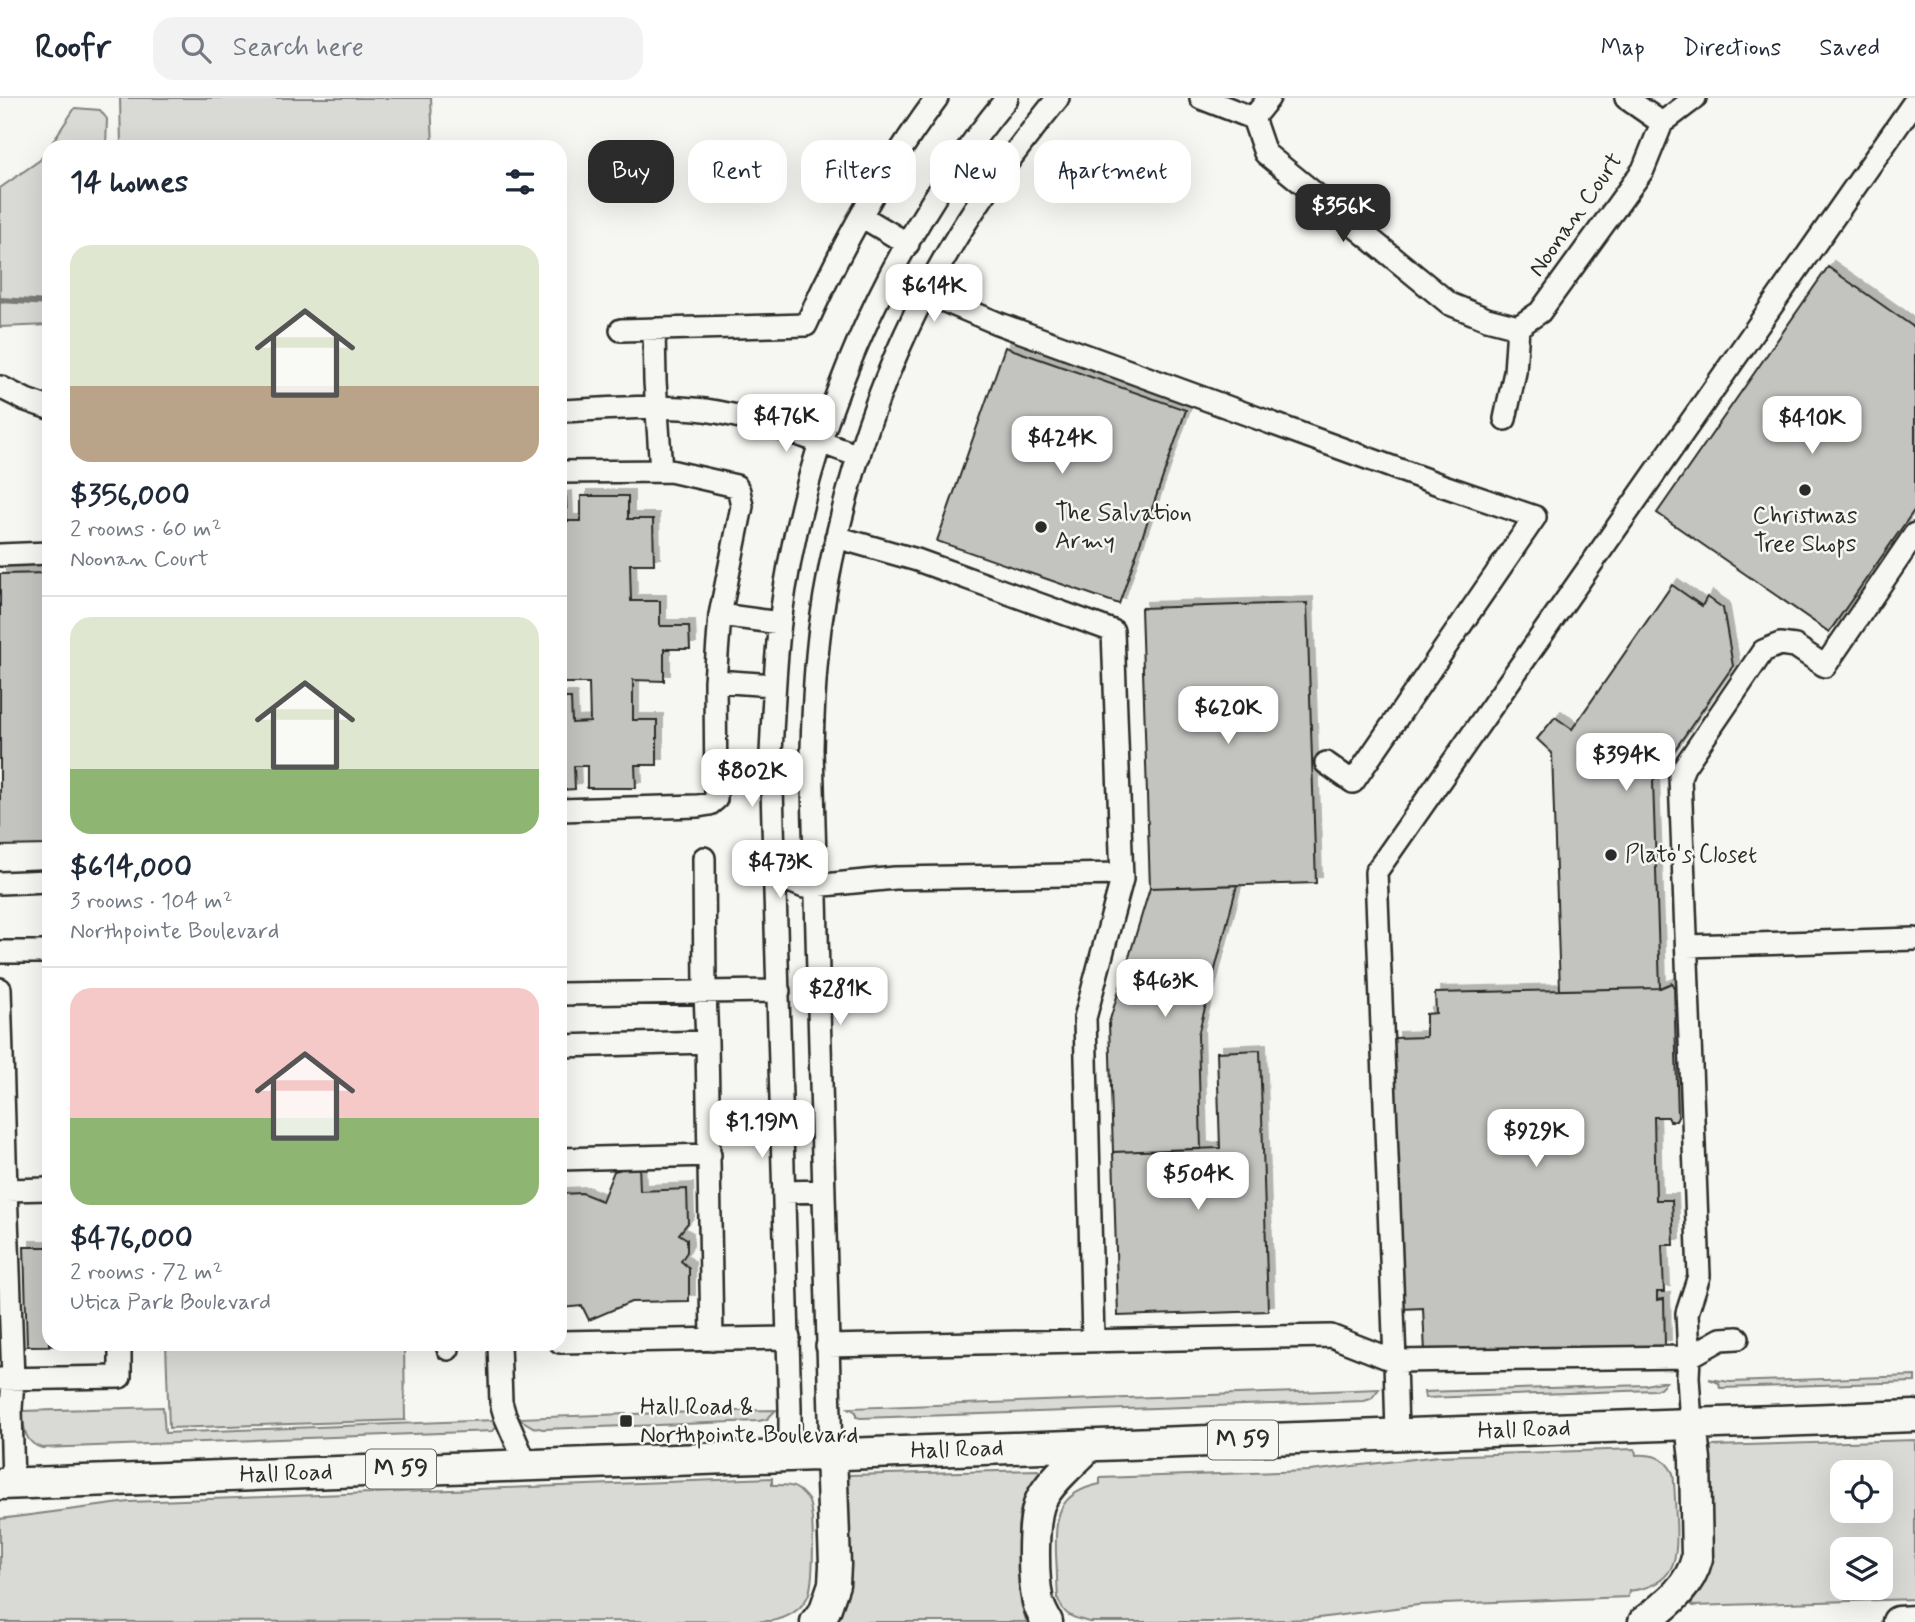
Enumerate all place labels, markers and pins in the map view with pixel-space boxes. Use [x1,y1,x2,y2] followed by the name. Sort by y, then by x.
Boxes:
[1294,184,1392,244] pin: $356K
[885,264,983,324] pin: $614K
[737,394,835,454] pin: $476K
[1763,396,1861,456] pin: $410K
[1013,416,1111,476] pin: $424K
[1797,482,1813,498] marker: Christmas Tree Shops
[1055,498,1192,557] place label: The Salvation Army
[1753,501,1858,560] place label: Christmas Tree Shops
[1033,519,1049,535] marker: The Salvation Army
[1179,686,1277,746] pin: $620K
[1577,734,1675,793] pin: $394K
[703,750,801,809] pin: $802K
[731,840,829,900] pin: $473K
[1625,840,1757,871] place label: Plato's Closet
[1603,847,1619,863] marker: Plato's Closet
[1116,960,1214,1019] pin: $463K
[791,968,889,1027] pin: $281K
[705,1100,819,1160] pin: $1.19M
[1487,1110,1585,1169] pin: $929K
[1149,1152,1247,1212] pin: $504K
[640,1392,858,1451] place label: Hall Road & Northpointe Boulevard
[618,1413,634,1429] marker: Hall Road & Northpointe Boulevard

